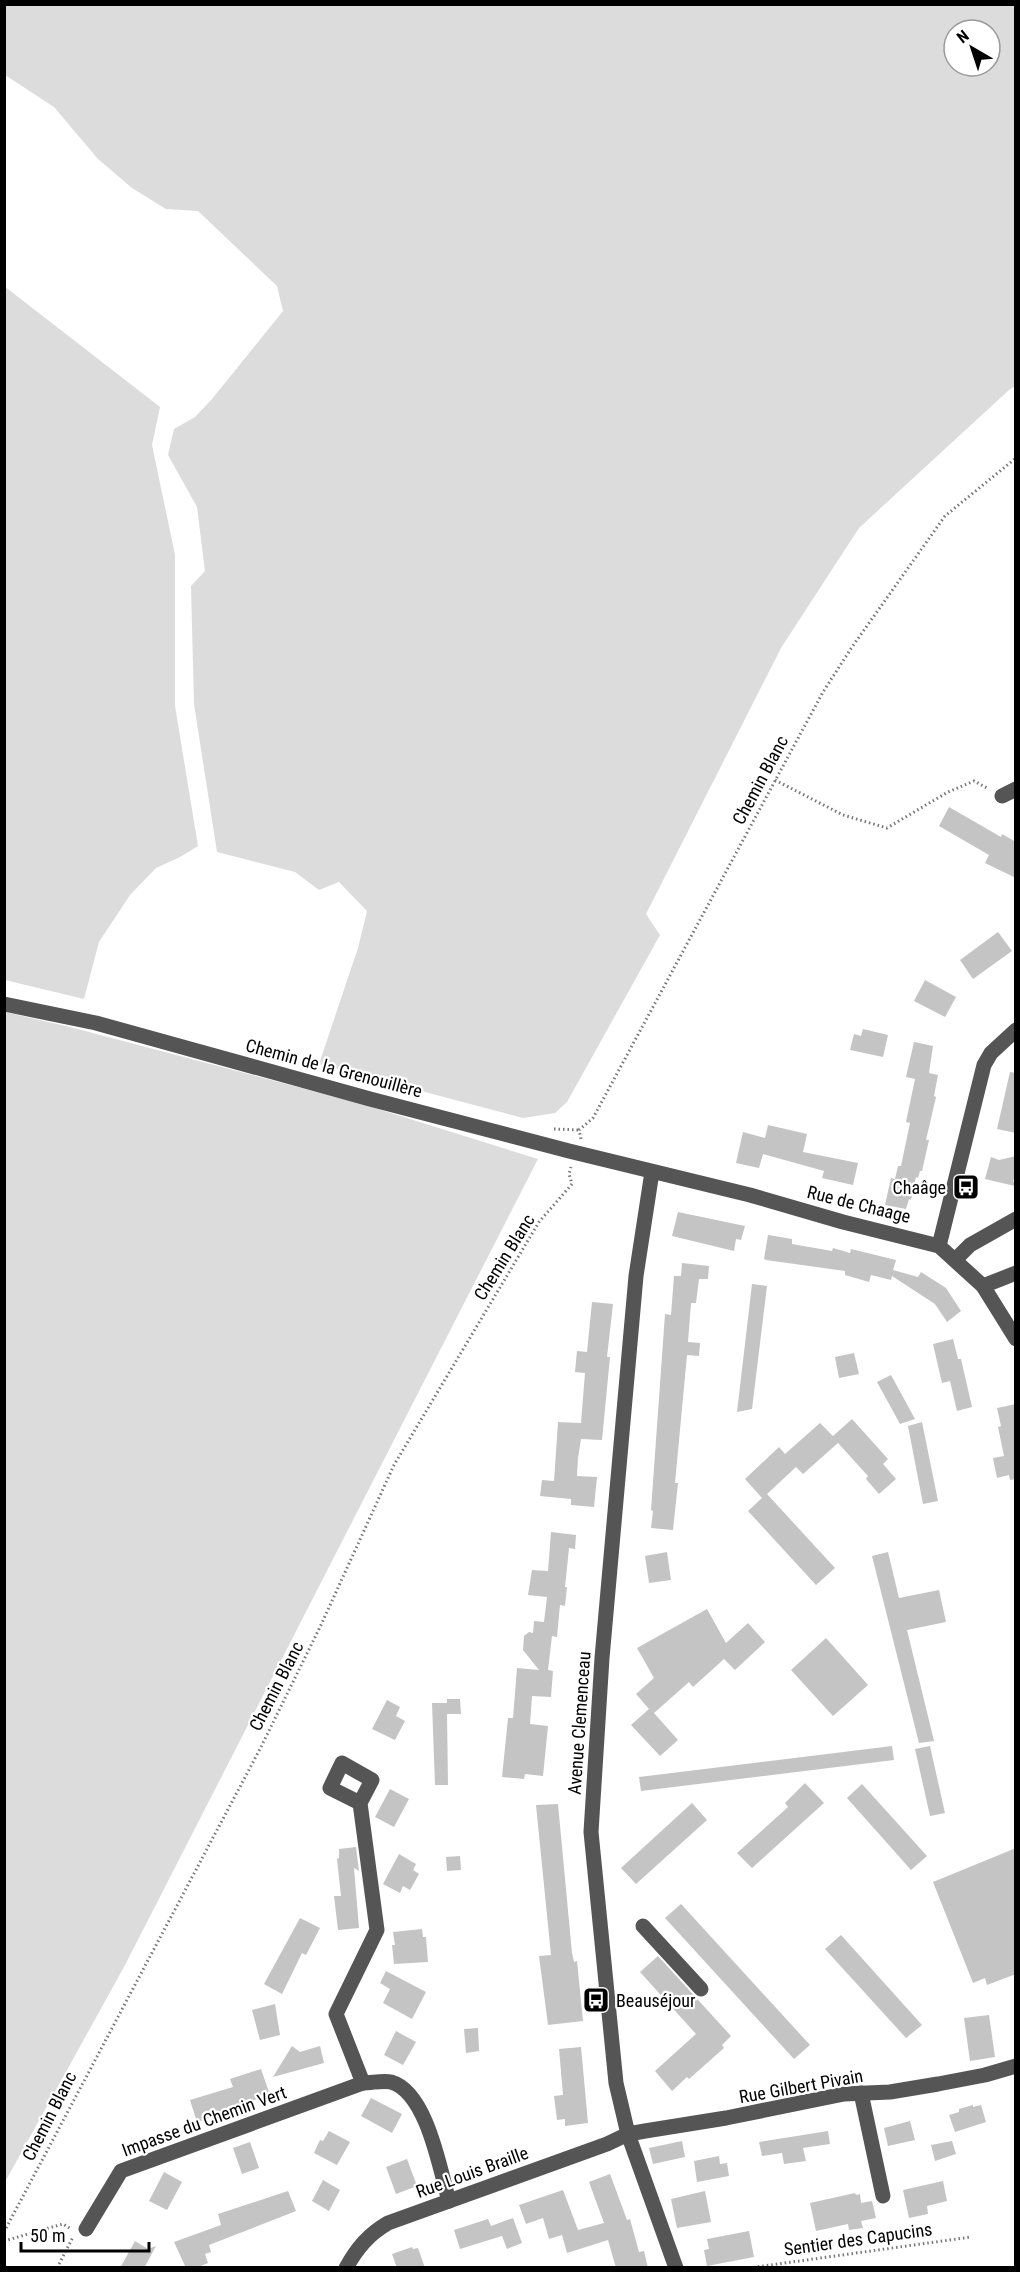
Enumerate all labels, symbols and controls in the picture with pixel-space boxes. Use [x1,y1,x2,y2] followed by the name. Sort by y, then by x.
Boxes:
[942,18,1002,78] north arrow
[953,26,973,47] text: N
[728,732,792,828] street label: Chemin Blanc
[244,1034,424,1102] street label: Chemin de la Grenouillère
[951,1172,981,1202] bus stop icon: Chaâge
[893,1177,946,1198] place label: Chaâge
[805,1181,913,1227] street label: Rue de Chaage
[469,1210,539,1304] street label: Chemin Blanc
[245,1638,307,1734] street label: Chemin Blanc
[564,1651,594,1795] street label: Avenue Clemenceau
[581,1985,611,2015] bus stop icon: Beauséjour
[616,1990,696,2011] place label: Beauséjour
[737,2065,865,2107] street label: Rue Gilbert Pivain
[18,2068,80,2164] street label: Chemin Blanc
[119,2081,289,2161] street label: Impasse du Chemin Vert
[413,2142,531,2202] street label: Rue Louis Braille
[21,2215,148,2253] scale bar
[783,2218,933,2260] street label: Sentier des Capucins
[30,2225,65,2246] text: 50 m

